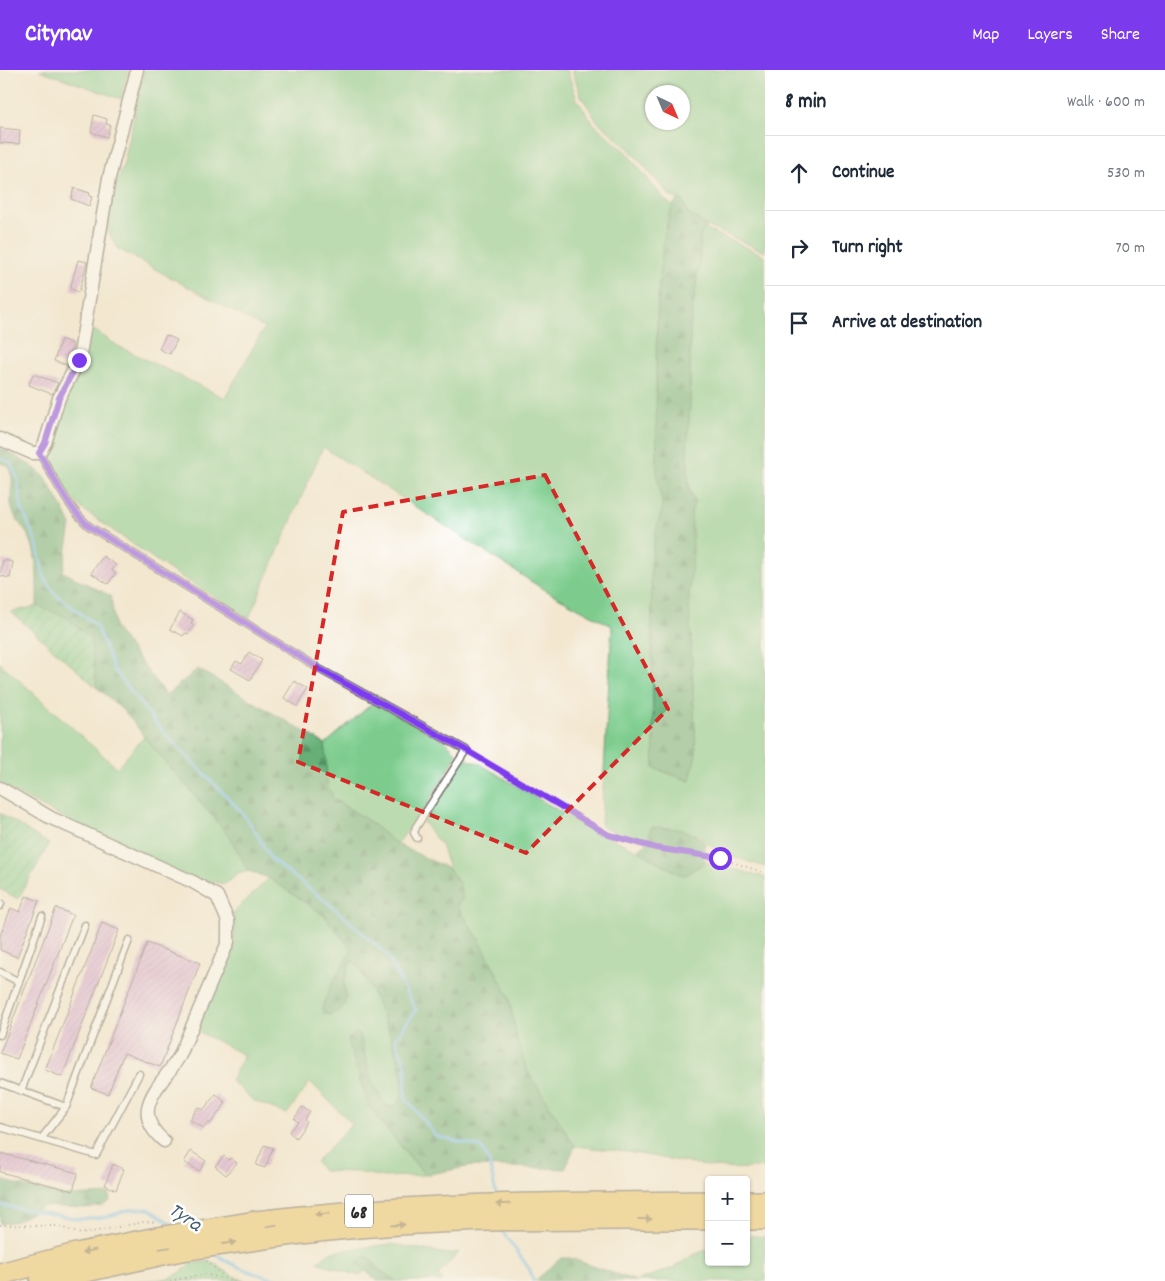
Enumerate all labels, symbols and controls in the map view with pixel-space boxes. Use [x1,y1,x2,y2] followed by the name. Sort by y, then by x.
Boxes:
[25,18,92,52] text: Citynav
[972,23,999,48] text: Map
[1027,23,1073,48] text: Layers
[1101,23,1140,48] text: Share
[645,85,690,130] north arrow
[785,88,826,118] text: 8 min
[1067,91,1145,114] text: Walk · 600 m
[785,159,813,187] icon: ahead
[832,160,894,187] text: Continue
[1107,162,1145,185] text: 530 m
[785,234,813,262] icon: right
[832,235,903,262] text: Turn right
[1115,237,1145,260] text: 70 m
[785,309,813,337] icon: arrive
[832,310,982,337] text: Arrive at destination
[68,349,91,372] route end
[709,847,732,870] route start
[705,1176,750,1266] map controls
[705,1176,750,1221] button: +
[345,1194,373,1228] road number: 68
[162,1196,208,1241] water label: Tyra
[494,1200,510,1208] one-way arrow
[314,1210,330,1218] one-way arrow
[637,1215,653,1223] one-way arrow
[390,1221,406,1229] one-way arrow
[705,1221,750,1266] button: −
[221,1238,237,1246] one-way arrow
[81,1248,97,1256] one-way arrow

